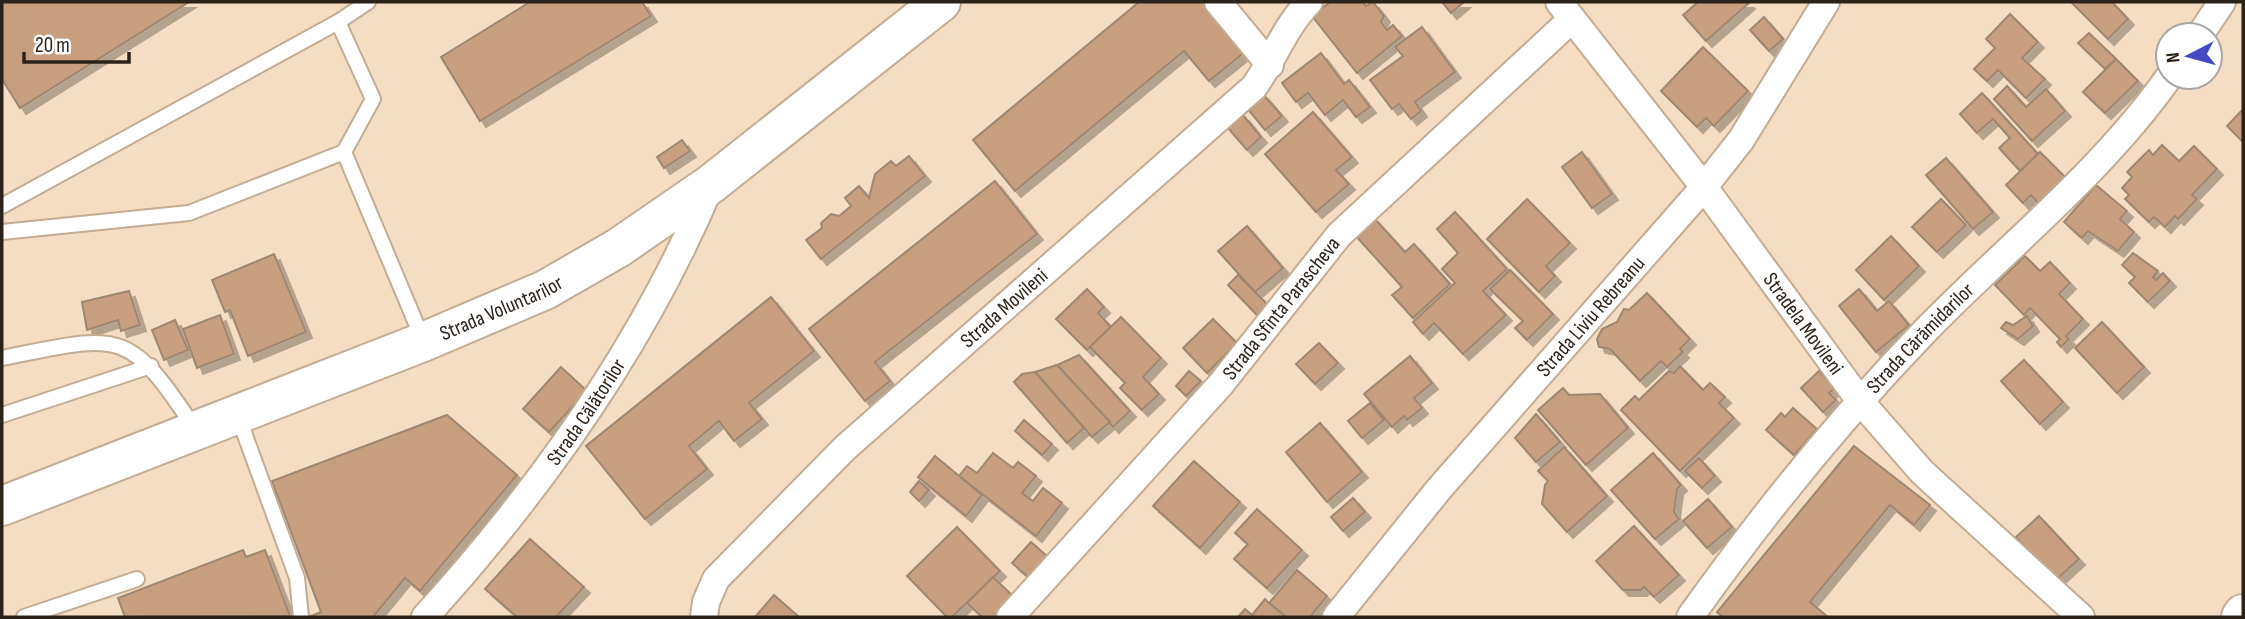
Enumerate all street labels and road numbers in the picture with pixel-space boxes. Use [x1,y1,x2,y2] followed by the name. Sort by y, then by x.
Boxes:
[1217,232,1346,385] street label: Strada Sfînta Parascheva
[1531,251,1650,382] street label: Strada Liviu Rebreanu
[956,263,1053,353] street label: Strada Movileni
[1758,268,1849,380] street label: Stradela Movileni
[436,270,567,346] street label: Strada Voluntarilor
[1861,278,1979,399] street label: Strada Cărămidarilor
[542,354,631,470] street label: Strada Călătorilor

